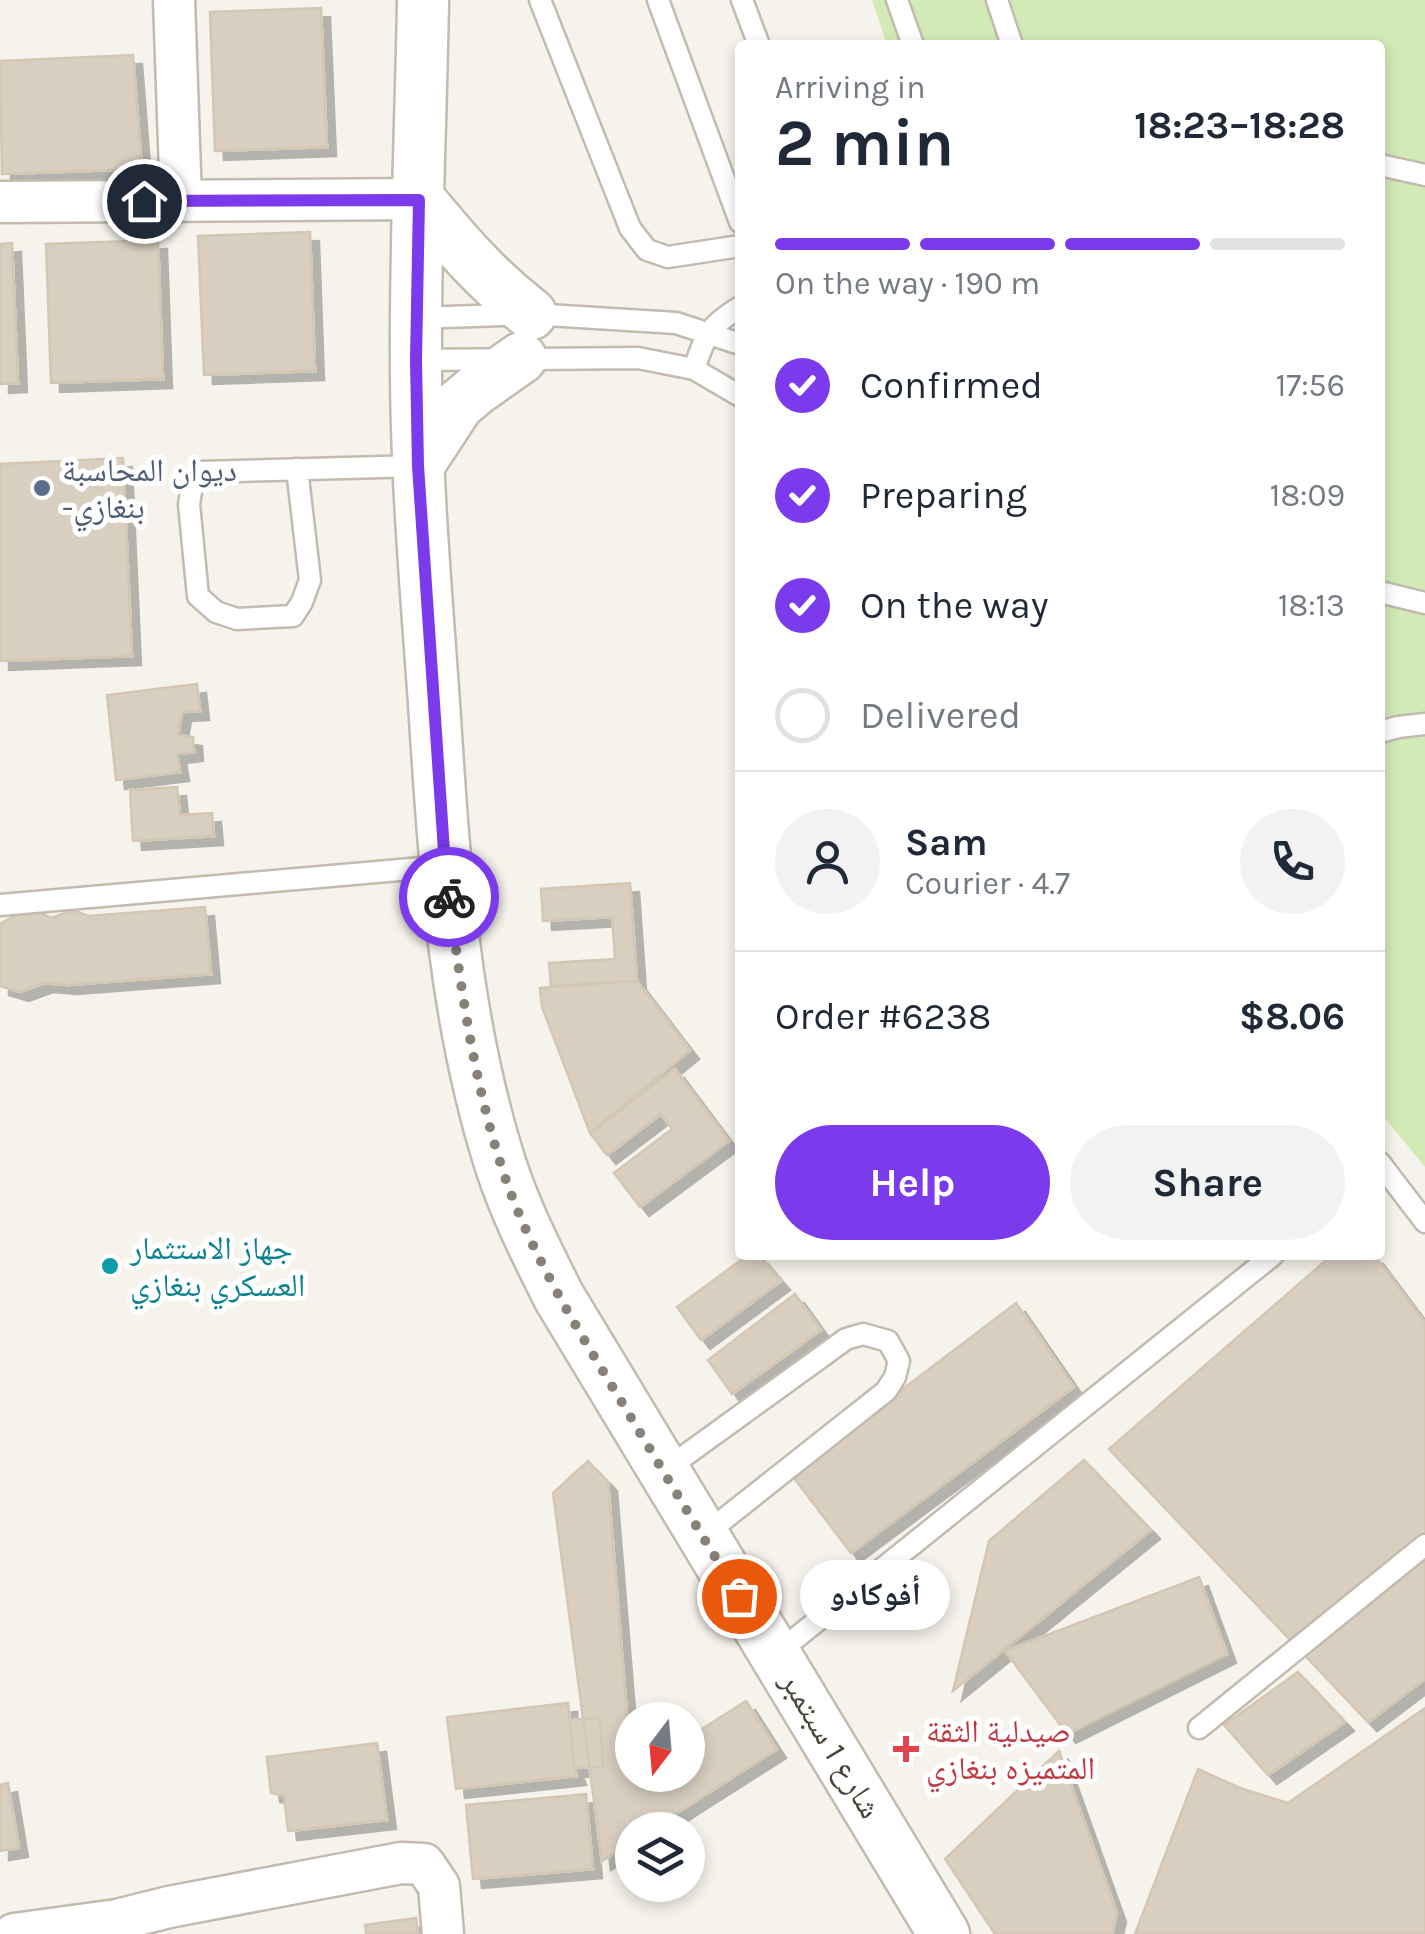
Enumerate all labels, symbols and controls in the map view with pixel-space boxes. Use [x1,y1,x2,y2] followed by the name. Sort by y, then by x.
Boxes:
[775,69,926,106] text: Arriving in
[1134,103,1345,148] text: 18:23–18:28
[775,105,954,181] text: 2 min
[102,159,187,244] pin
[117,174,172,229] icon: home
[775,265,1040,302] text: On the way · 190 m
[775,358,830,413] icon: check
[860,363,1043,408] text: Confirmed
[1276,367,1345,404] text: 17:56
[62,452,237,532] place label: ديوان المحاسبة -بنغازي
[775,468,830,523] icon: check
[860,473,1027,518] text: Preparing
[31,477,53,499] marker: ديوان المحاسبة -بنغازي
[1270,477,1345,514] text: 18:09
[775,578,830,633] icon: check
[860,583,1048,628] text: On the way
[1278,587,1345,624] text: 18:13
[860,693,1021,738] text: Delivered
[775,809,880,914] button: person
[1240,809,1345,914] button: phone
[905,820,988,865] text: Sam
[399,847,499,947] courier
[905,865,1070,902] text: Courier · 4.7
[422,870,477,925] icon: bike
[775,994,991,1039] text: Order #6238
[1239,994,1345,1039] text: $8.06
[775,1125,1050,1240] button: Help
[1070,1125,1345,1240] button: Share
[129,1230,305,1310] place label: جهاز الاستثمار العسكري بنغازي
[99,1255,121,1277] marker: جهاز الاستثمار العسكري بنغازي
[697,1554,782,1639] pin
[799,1561,949,1631] callout: أفوكادو
[712,1569,767,1624] icon: bag
[829,1576,921,1613] text: أفوكادو
[772,1664,889,1825] street label: شارع 1 سبتمبر
[615,1702,705,1792] north arrow
[615,1702,705,1902] map controls
[926,1713,1095,1793] place label: صيدلية الثقة المتميزه بنغازي
[895,1738,917,1760] marker: صيدلية الثقة المتميزه بنغازي
[615,1812,705,1902] button: layers

